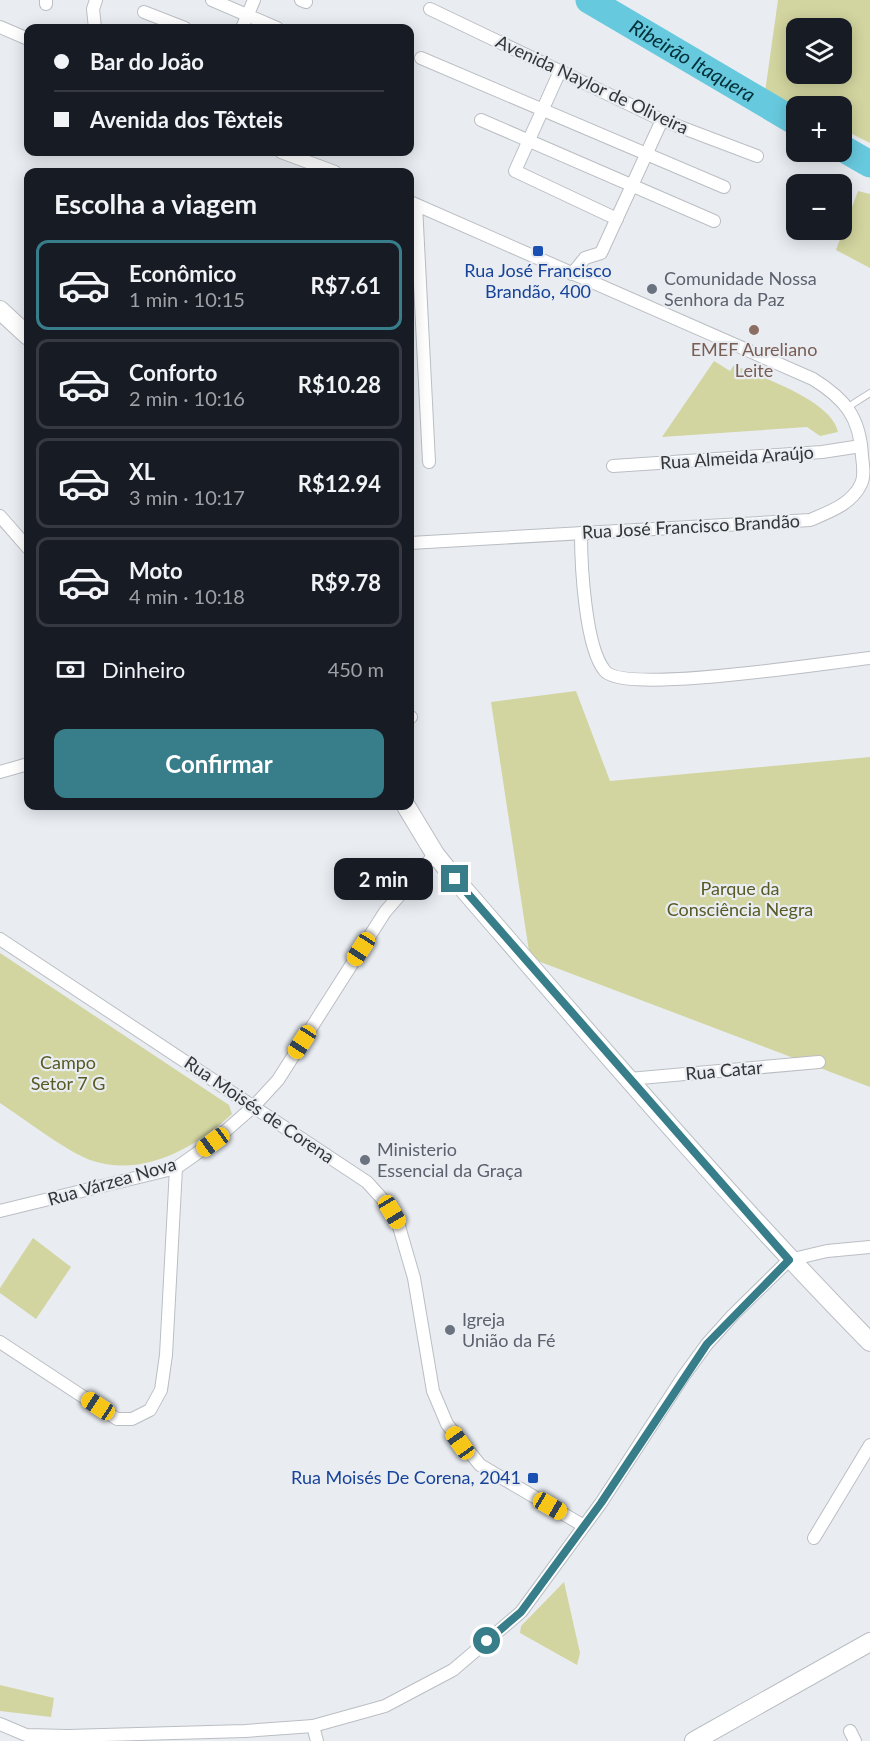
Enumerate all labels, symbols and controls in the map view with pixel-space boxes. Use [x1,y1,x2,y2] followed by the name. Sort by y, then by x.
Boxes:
[626,14,760,106] water label: Ribeirão Itaquera
[786,18,852,240] map controls
[786,18,852,84] button: layers
[493,30,692,138] street label: Avenida Naylor de Oliveira
[90,48,204,75] text: Bar do João
[786,96,852,162] button: +
[90,106,283,133] text: Avenida dos Têxteis
[786,174,852,240] button: −
[54,187,257,220] text: Escolha a viagem
[531,244,545,258] marker: Rua José Francisco Brandão, 400
[57,258,111,312] icon: car
[464,259,612,302] place label: Rua José Francisco Brandão, 400
[129,260,236,287] text: Econômico
[664,267,817,310] place label: Comunidade Nossa Senhora da Paz
[311,272,381,299] text: R$7.61
[645,282,659,296] marker: Comunidade Nossa Senhora da Paz
[129,287,245,311] text: 1 min · 10:15
[747,323,761,337] marker: EMEF Aureliano Leite
[691,338,817,381] place label: EMEF Aureliano Leite
[57,357,111,411] icon: car
[129,359,217,386] text: Conforto
[298,371,381,398] text: R$10.28
[129,386,245,410] text: 2 min · 10:16
[659,441,815,473] street label: Rua Almeida Araújo
[57,456,111,510] icon: car
[129,458,155,485] text: XL
[298,470,381,497] text: R$12.94
[129,485,245,509] text: 3 min · 10:17
[581,509,800,543] street label: Rua José Francisco Brandão
[57,555,111,609] icon: car
[129,557,183,584] text: Moto
[311,569,381,596] text: R$9.78
[129,584,245,608] text: 4 min · 10:18
[54,653,87,686] icon: cash
[102,656,185,683] text: Dinheiro
[328,657,384,681] text: 450 m
[54,729,384,798] button: Confirmar
[335,858,434,900] callout: 2 min
[441,865,468,892] route end
[359,867,408,891] text: 2 min
[667,877,813,920] park label: Parque da Consciência Negra
[344,929,378,969] car
[285,1022,319,1062] car
[31,1051,105,1094] park label: Campo Setor 7 G
[180,1051,339,1168] street label: Rua Moisés de Corena
[684,1056,764,1084] street label: Rua Catar
[193,1124,233,1160] car
[377,1138,523,1181] place label: Ministerio Essencial da Graça
[45,1152,179,1210] street label: Rua Várzea Nova
[358,1153,372,1167] marker: Ministerio Essencial da Graça
[375,1192,409,1232] car
[462,1308,556,1351] place label: Igreja União da Fé
[443,1323,457,1337] marker: Igreja União da Fé
[78,1389,118,1423] car
[442,1423,478,1463] car
[291,1466,521,1488] place label: Rua Moisés De Corena, 2041
[526,1471,540,1485] marker: Rua Moisés De Corena, 2041
[530,1489,570,1523] car
[473,1627,500,1654] route start

